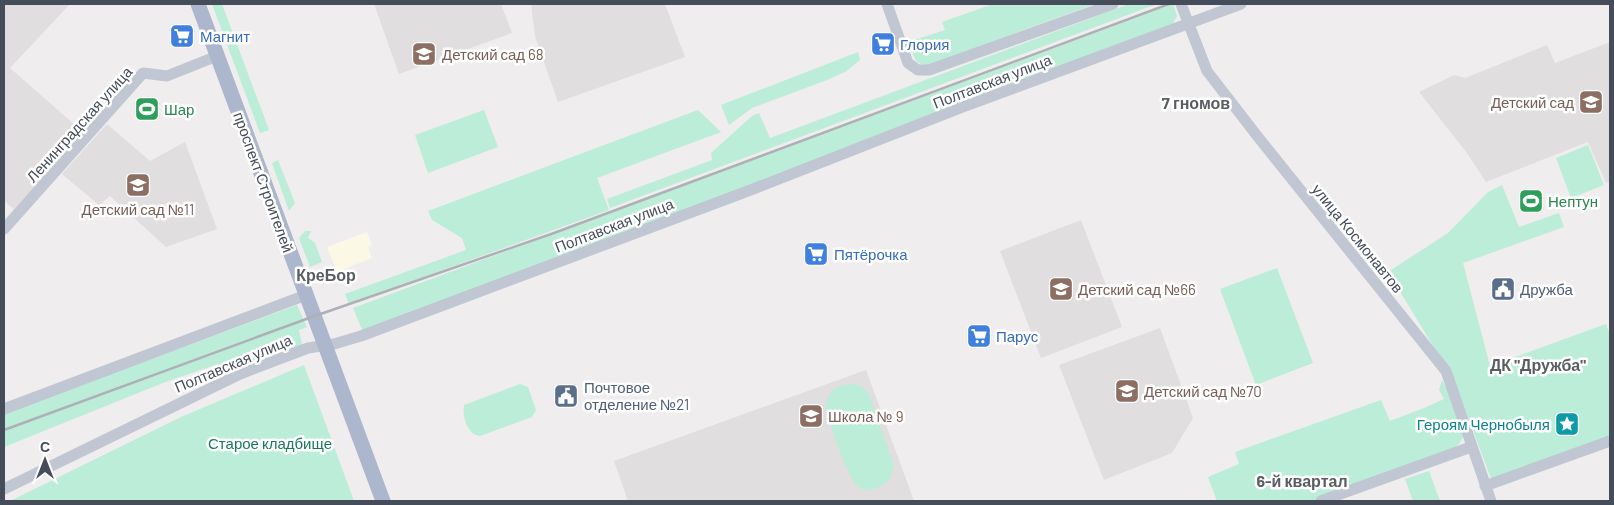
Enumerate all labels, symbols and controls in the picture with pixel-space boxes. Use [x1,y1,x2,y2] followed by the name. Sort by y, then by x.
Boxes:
[169,23,195,49] supermarket icon: Магнит
[200,27,250,45] place label: Магнит
[870,31,896,57] supermarket icon: Глория
[900,35,949,53] place label: Глория
[411,41,437,67] school or university icon: Детский сад 68
[442,45,544,63] place label: Детский сад 68
[930,50,1054,112] street label: Полтавская улица
[22,62,136,185] street label: Ленинградская улица
[1578,89,1604,115] school or university icon: Детский сад
[1162,93,1230,112] district label: 7 гномов
[1491,93,1574,111] place label: Детский сад
[134,96,160,122] sports icon: Шар
[164,100,194,118] place label: Шар
[230,109,298,255] street label: проспект Строителей
[125,172,151,198] school or university icon: Детский сад №11
[1309,180,1407,296] street label: улица Космонавтов
[1518,188,1544,214] sports icon: Нептун
[1548,192,1598,210] place label: Нептун
[552,194,676,256] street label: Полтавская улица
[82,200,194,218] place label: Детский сад №11
[803,241,829,267] supermarket icon: Пятёрочка
[834,245,908,263] place label: Пятёрочка
[296,265,356,284] district label: КреБор
[1048,276,1074,302] school or university icon: Детский сад №66
[1490,276,1516,302] public building icon: Дружба
[1078,280,1196,298] place label: Детский сад №66
[1520,280,1573,298] place label: Дружба
[966,323,992,349] supermarket icon: Парус
[996,327,1039,345] place label: Парус
[172,330,295,396] street label: Полтавская улица
[1490,355,1586,374] district label: ДК "Дружба"
[584,378,689,413] place label: Почтовое отделение №21
[1114,378,1140,404] school or university icon: Детский сад №70
[1144,382,1262,400] place label: Детский сад №70
[553,383,579,409] public building icon: Почтовое отделение №21
[798,403,824,429] school or university icon: Школа № 9
[828,407,904,425] place label: Школа № 9
[1554,411,1580,437] place icon: Героям Чернобыля
[1417,415,1550,433] place label: Героям Чернобыля
[208,434,332,452] park label: Старое кладбище
[20,435,70,485] north arrow
[40,438,50,455] text: С
[1256,471,1348,490] district label: 6-й квартал

